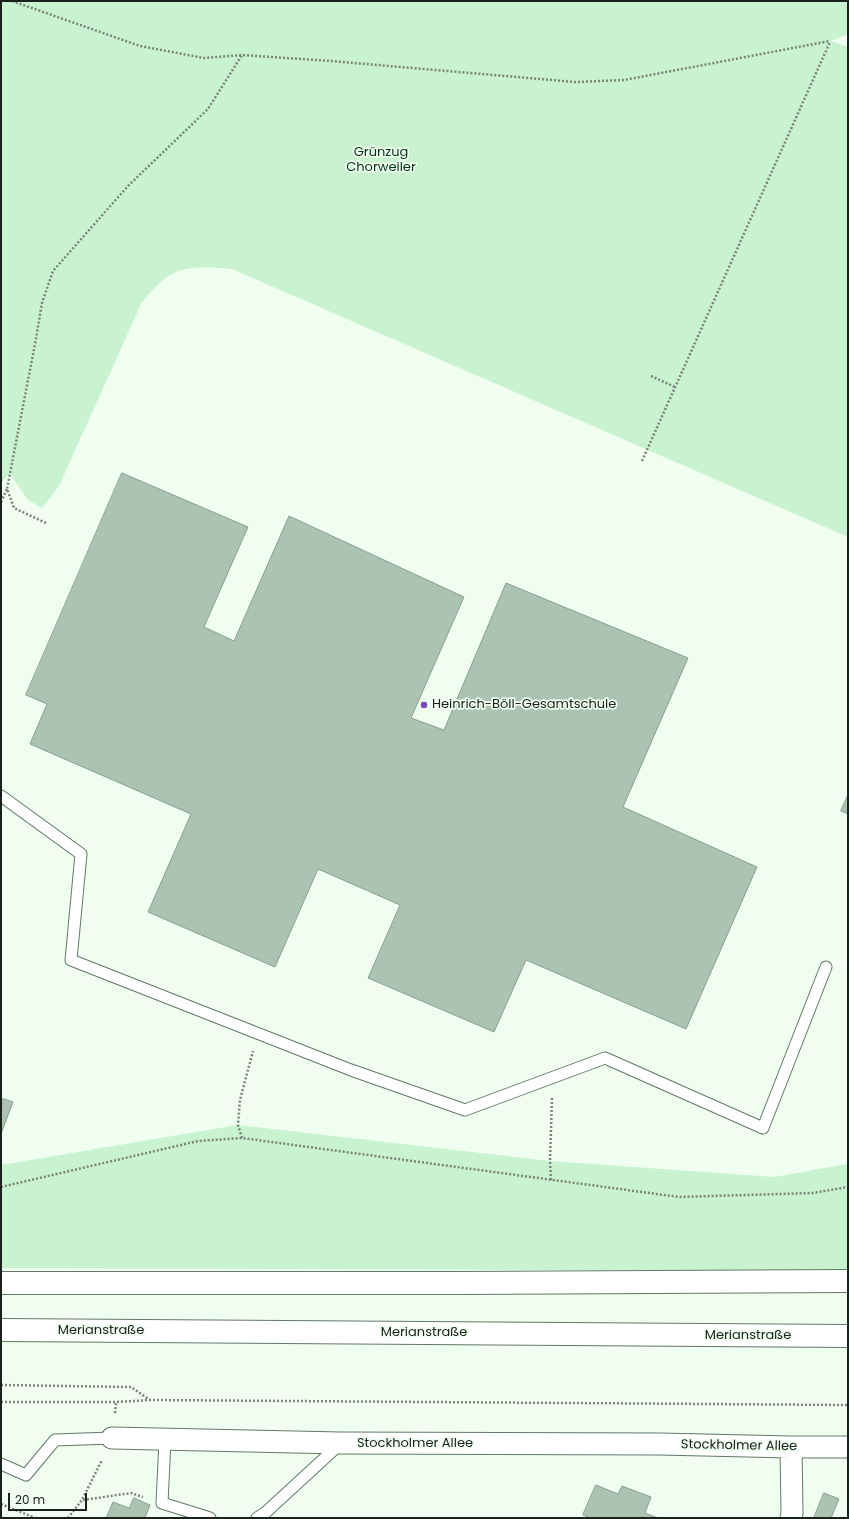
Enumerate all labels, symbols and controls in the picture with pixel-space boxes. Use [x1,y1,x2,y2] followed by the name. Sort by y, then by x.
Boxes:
[346,145,416,176] park label: Grünzug Chorweiler
[432,697,616,713] place label: Heinrich-Böll-Gesamtschule
[419,700,429,710] marker: Heinrich-Böll-Gesamtschule
[58,1323,144,1339] street label: Merianstraße
[381,1325,467,1341] street label: Merianstraße
[705,1328,791,1344] street label: Merianstraße
[357,1436,473,1452] street label: Stockholmer Allee
[681,1437,797,1455] street label: Stockholmer Allee
[10,1485,89,1511] scale bar
[15,1491,45,1508] text: 20 m

